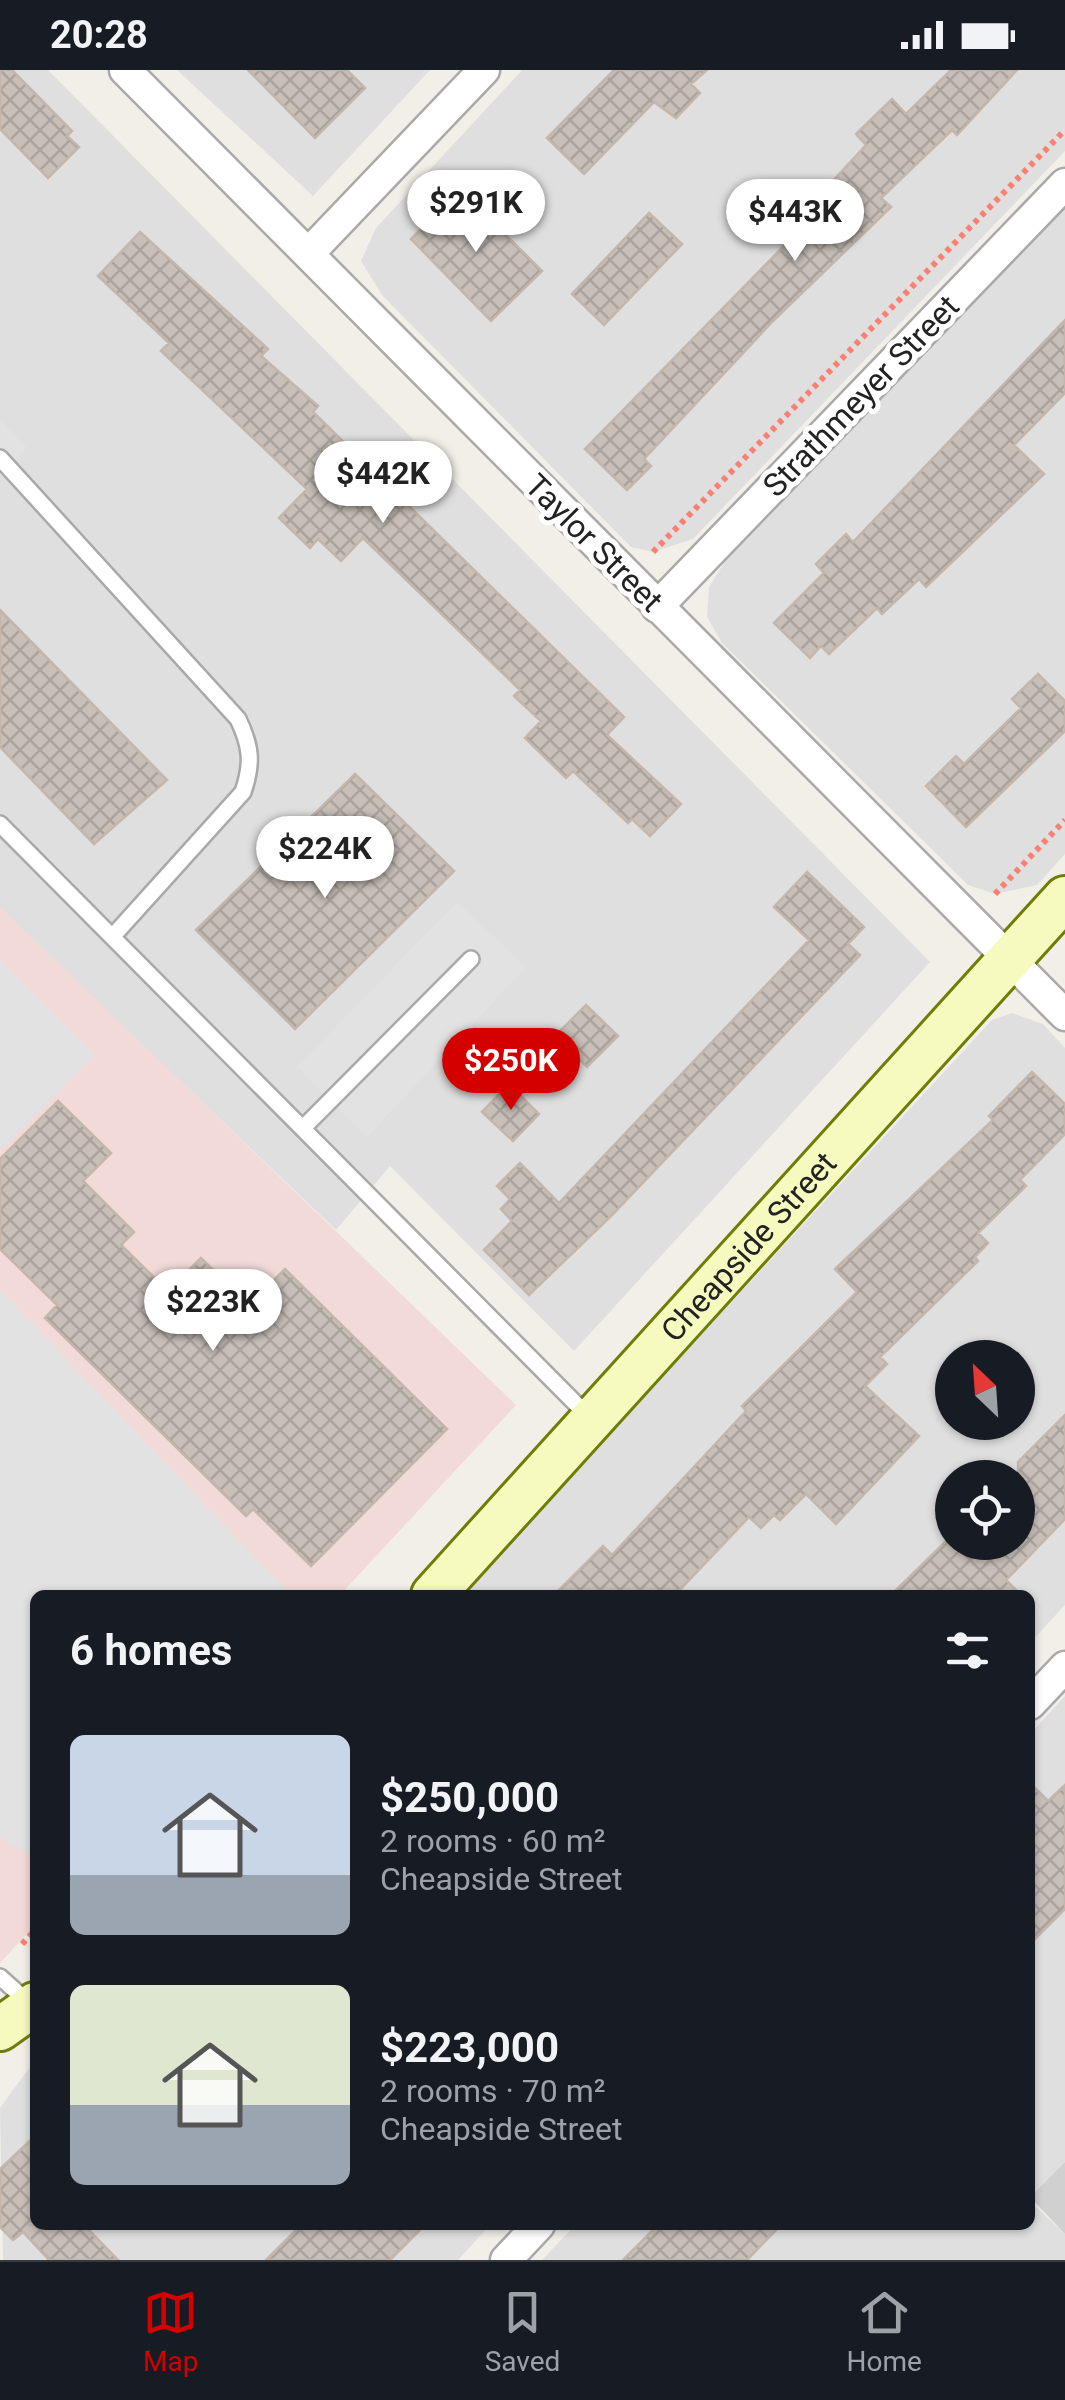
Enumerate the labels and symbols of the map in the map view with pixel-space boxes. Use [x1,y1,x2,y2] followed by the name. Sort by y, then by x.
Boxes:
[406,170,546,255] pin: $291K
[725,179,865,264] pin: $443K
[755,287,967,505] street label: Strathmeyer Street
[313,441,453,526] pin: $442K
[517,466,671,620] street label: Taylor Street
[255,816,395,901] pin: $224K
[441,1028,581,1113] pin: $250K
[653,1144,844,1349] street label: Cheapside Street
[143,1269,283,1354] pin: $223K
[935,1340,1035,1440] north arrow

